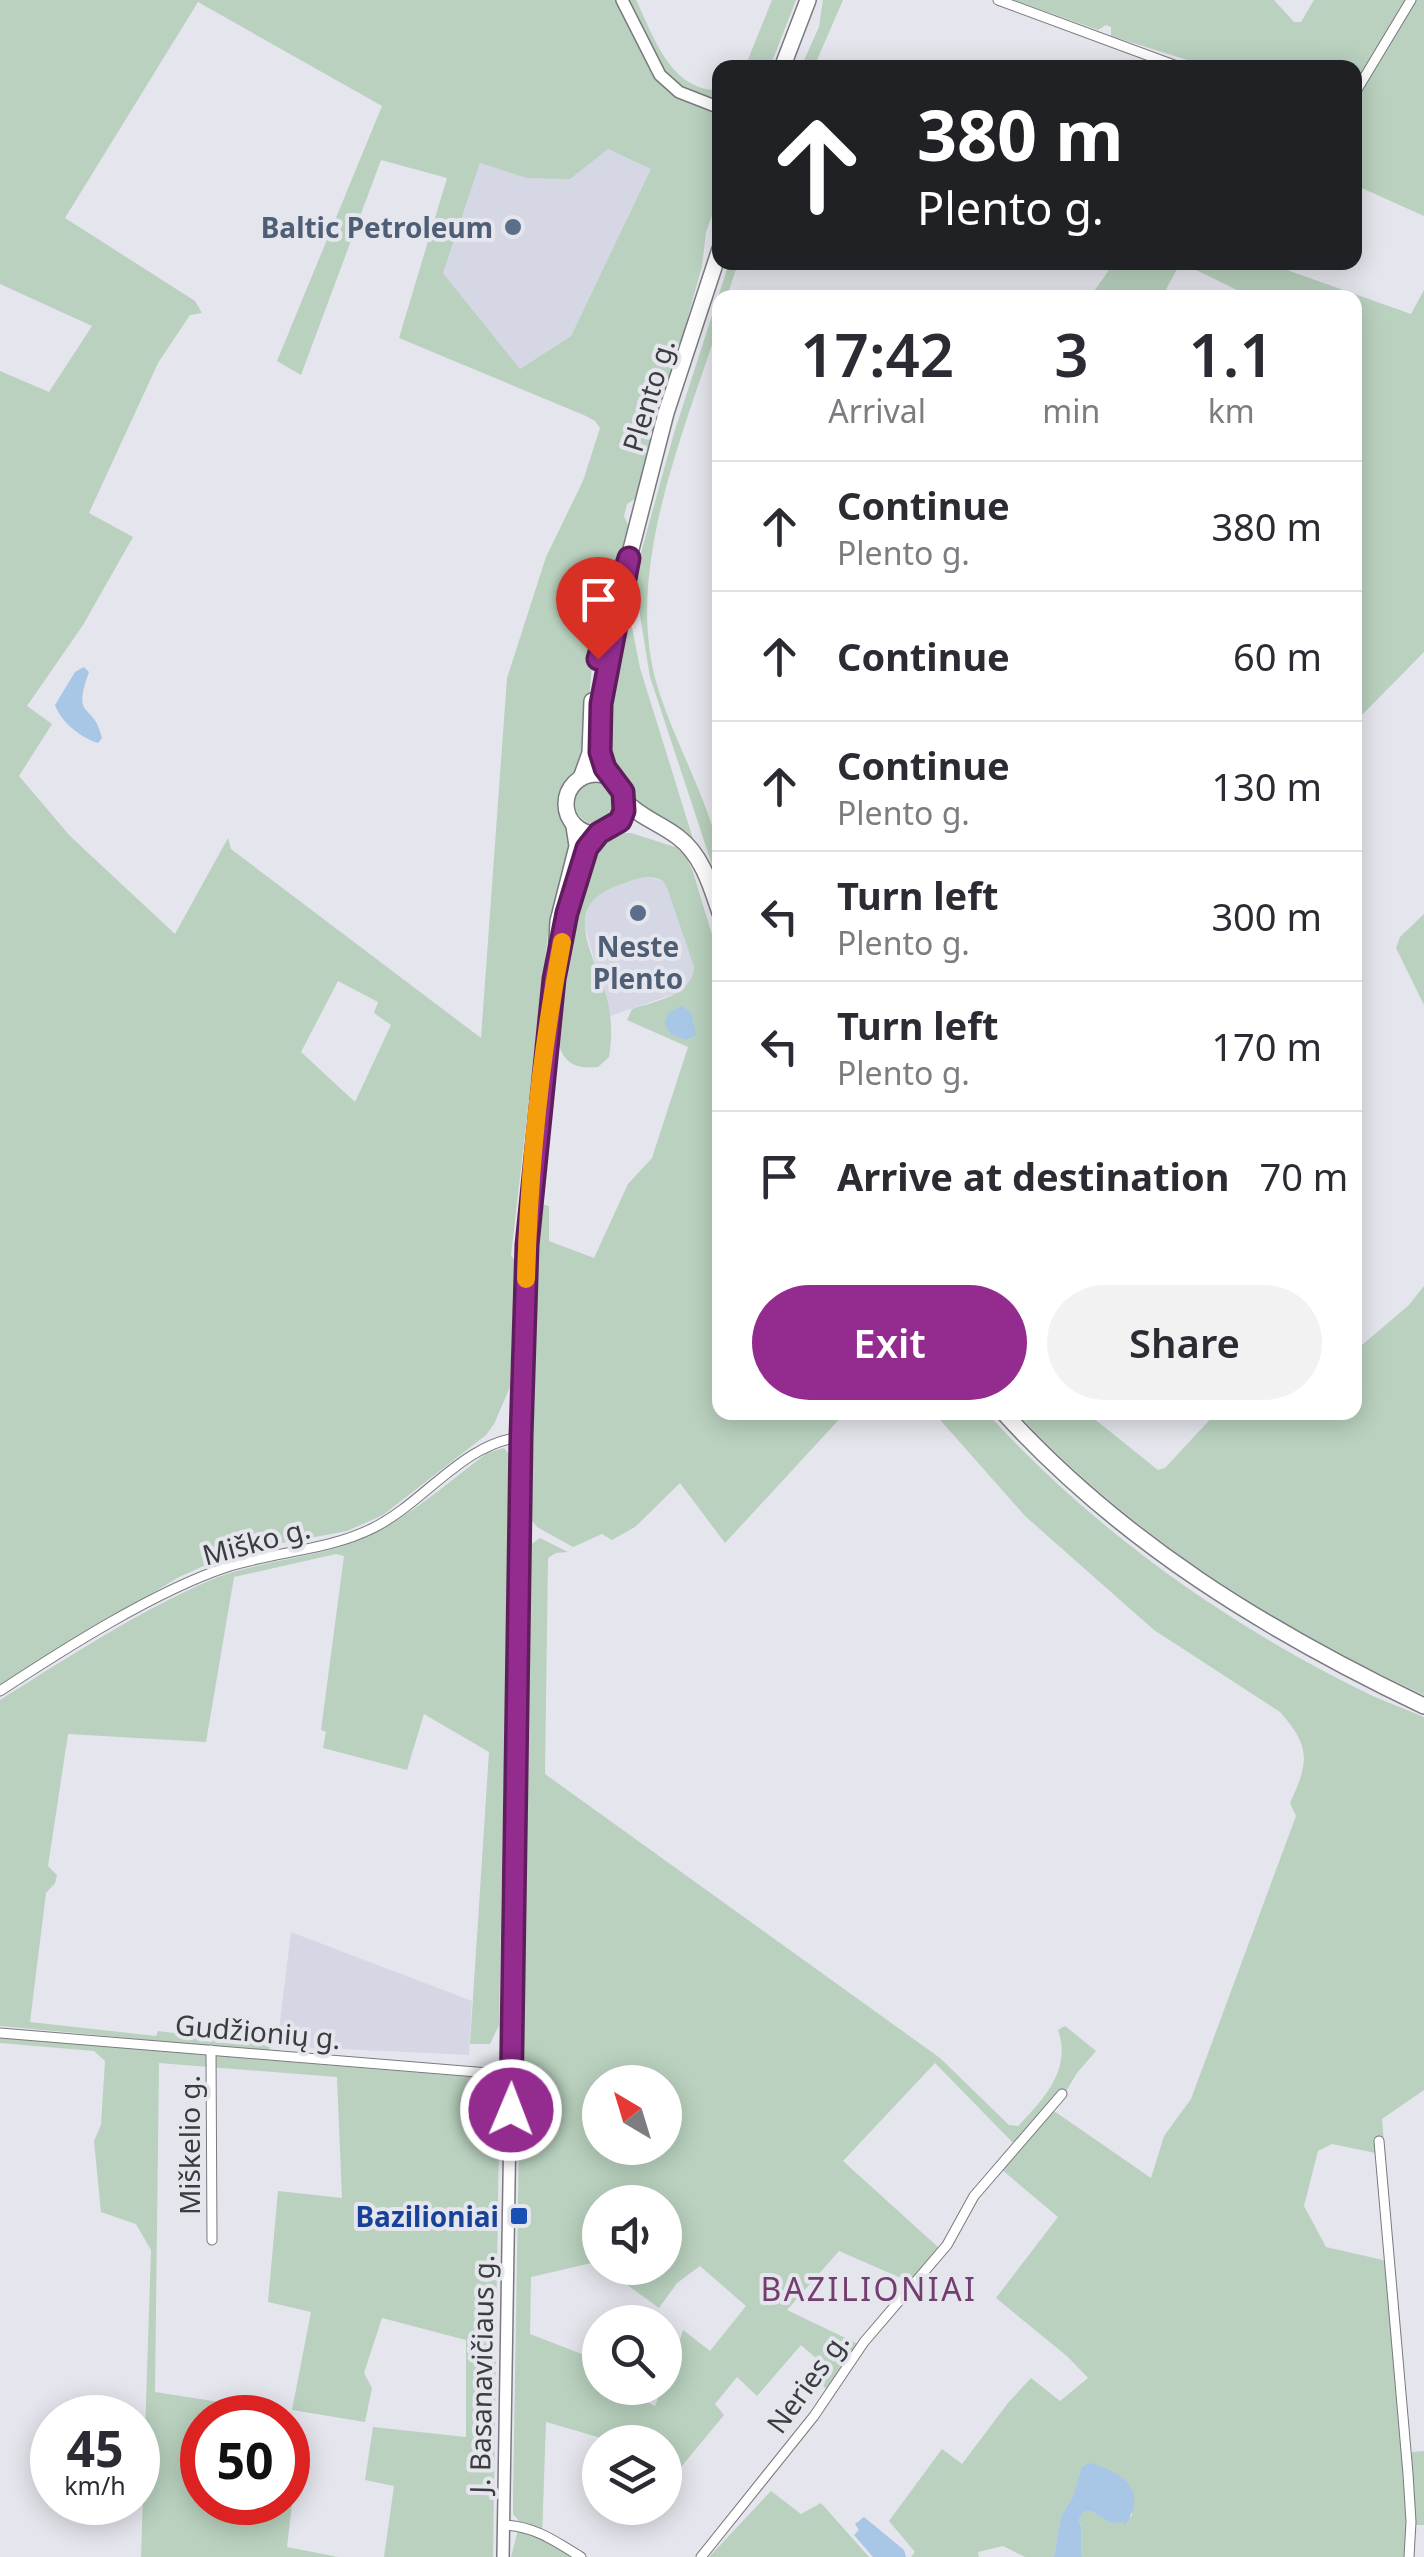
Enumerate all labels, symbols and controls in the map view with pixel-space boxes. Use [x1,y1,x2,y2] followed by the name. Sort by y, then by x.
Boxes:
[917,86,1124,182] text: 380 m
[752,100,882,230] icon: ahead
[917,177,1104,238] text: Plento g.
[261,208,493,246] place label: Baltic Petroleum
[502,216,524,238] marker: Baltic Petroleum
[800,313,954,395] text: 17:42
[1054,313,1088,395] text: 3
[1189,313,1274,395] text: 1.1
[613,334,683,456] street label: Plento g.
[828,389,926,432] text: Arrival
[1042,389,1100,432] text: min
[1208,389,1255,432] text: km
[837,479,1010,531] text: Continue
[752,499,807,554] icon: ahead
[1211,500,1322,552] text: 380 m
[837,531,970,574] text: Plento g.
[556,557,641,660] pin
[571,572,626,627] icon: arrive
[752,629,807,684] icon: ahead
[837,630,1010,682] text: Continue
[1233,630,1322,682] text: 60 m
[837,739,1010,791] text: Continue
[752,759,807,814] icon: ahead
[1211,760,1322,812] text: 130 m
[837,791,970,834] text: Plento g.
[837,869,999,921] text: Turn left
[752,889,807,944] icon: left
[1211,890,1322,942] text: 300 m
[627,902,649,924] marker: Neste Plento
[837,921,970,964] text: Plento g.
[593,927,683,997] place label: Neste Plento
[837,999,999,1051] text: Turn left
[752,1019,807,1074] icon: left
[1211,1020,1322,1072] text: 170 m
[837,1051,970,1094] text: Plento g.
[752,1149,807,1204] icon: arrive
[837,1150,1229,1202] text: Arrive at destination
[1259,1150,1348,1202] text: 70 m
[752,1285,1027,1400] button: Exit
[1047,1285,1322,1400] button: Share
[198,1508,314,1574] street label: Miško g.
[174,2005,342,2057] street label: Gudžionių g.
[459,2058,563,2162] position arrow
[582,2065,682,2165] north arrow
[582,2065,682,2525] map controls
[170,2075,208,2215] street label: Miškelio g.
[582,2185,682,2285] button: sound
[355,2197,499,2235] place label: Bazilioniai
[508,2205,530,2227] marker: Bazilioniai
[460,2254,502,2497] street label: J. Basanavičiaus g.
[761,2267,977,2310] district label: BAZILIONIAI
[582,2305,682,2405] button: search
[757,2323,857,2441] street label: Neries g.
[180,2395,310,2525] speed limit sign: 50
[66,2414,124,2482] text: 45
[582,2425,682,2525] button: layers
[64,2468,126,2502] text: km/h

